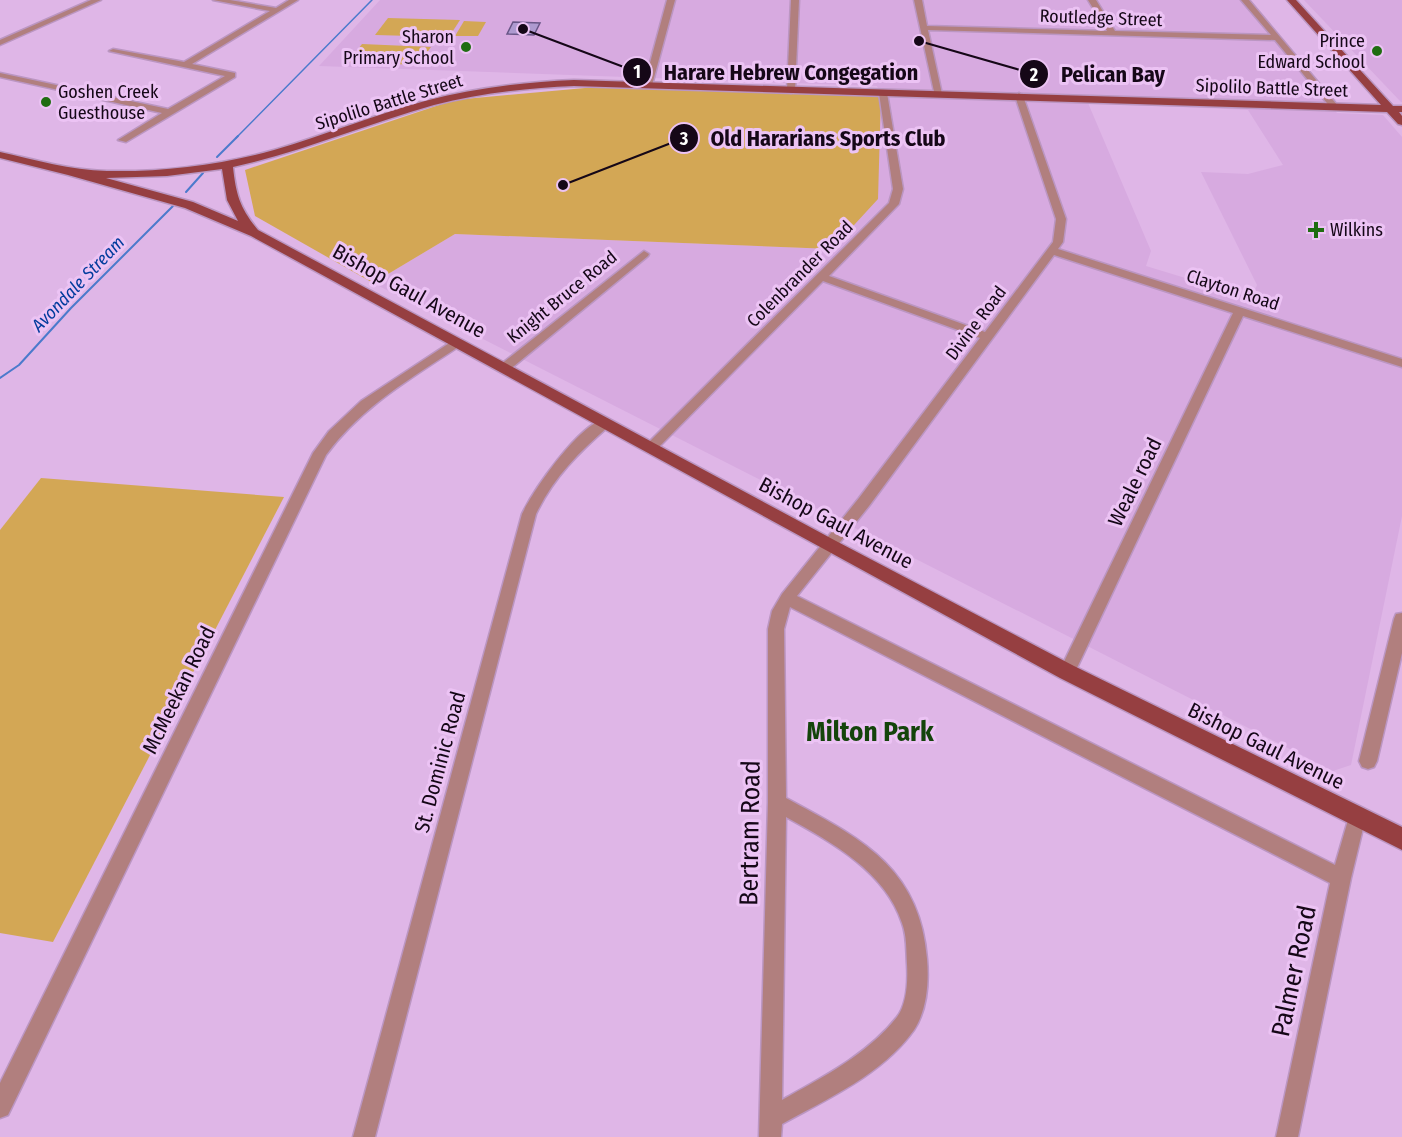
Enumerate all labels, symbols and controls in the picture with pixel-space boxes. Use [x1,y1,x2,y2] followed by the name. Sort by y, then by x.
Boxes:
[1039,5,1163,31] street label: Routledge Street
[343,26,454,69] place label: Sharon Primary School
[1257,30,1365,73] place label: Prince Edward School
[459,40,473,54] marker: Sharon Primary School
[1370,44,1384,58] marker: Prince Edward School
[622,52,931,92] callout: Harare Hebrew Congegation
[1019,54,1177,94] callout: Pelican Bay
[664,59,918,86] text: Harare Hebrew Congegation
[633,61,641,83] text: 1
[1061,61,1166,88] text: Pelican Bay
[1029,64,1038,86] text: 2
[313,69,465,135] street label: Sipolilo Battle Street
[1195,74,1349,102] street label: Sipolilo Battle Street
[58,81,159,124] place label: Goshen Creek Guesthouse
[39,95,53,109] marker: Goshen Creek Guesthouse
[669,118,958,158] callout: Old Hararians Sports Club
[710,125,946,152] text: Old Hararians Sports Club
[679,128,689,150] text: 3
[742,216,858,332] street label: Colenbrander Road
[1330,219,1383,241] place label: Wilkins
[1307,221,1325,239] marker: Wilkins
[26,232,129,337] water label: Avondale Stream
[328,238,490,344] street label: Bishop Gaul Avenue
[503,246,621,348] street label: Knight Bruce Road
[1184,265,1282,315] street label: Clayton Road
[941,281,1011,365] street label: Divine Road
[1102,433,1168,531] street label: Weale road
[754,471,918,575] street label: Bishop Gaul Avenue
[137,622,221,758] street label: McMeekan Road
[409,688,471,836] street label: St. Dominic Road
[1184,697,1348,795] street label: Bishop Gaul Avenue
[806,716,934,748] district label: Milton Park
[733,760,767,906] street label: Bertram Road
[1265,902,1323,1040] street label: Palmer Road

